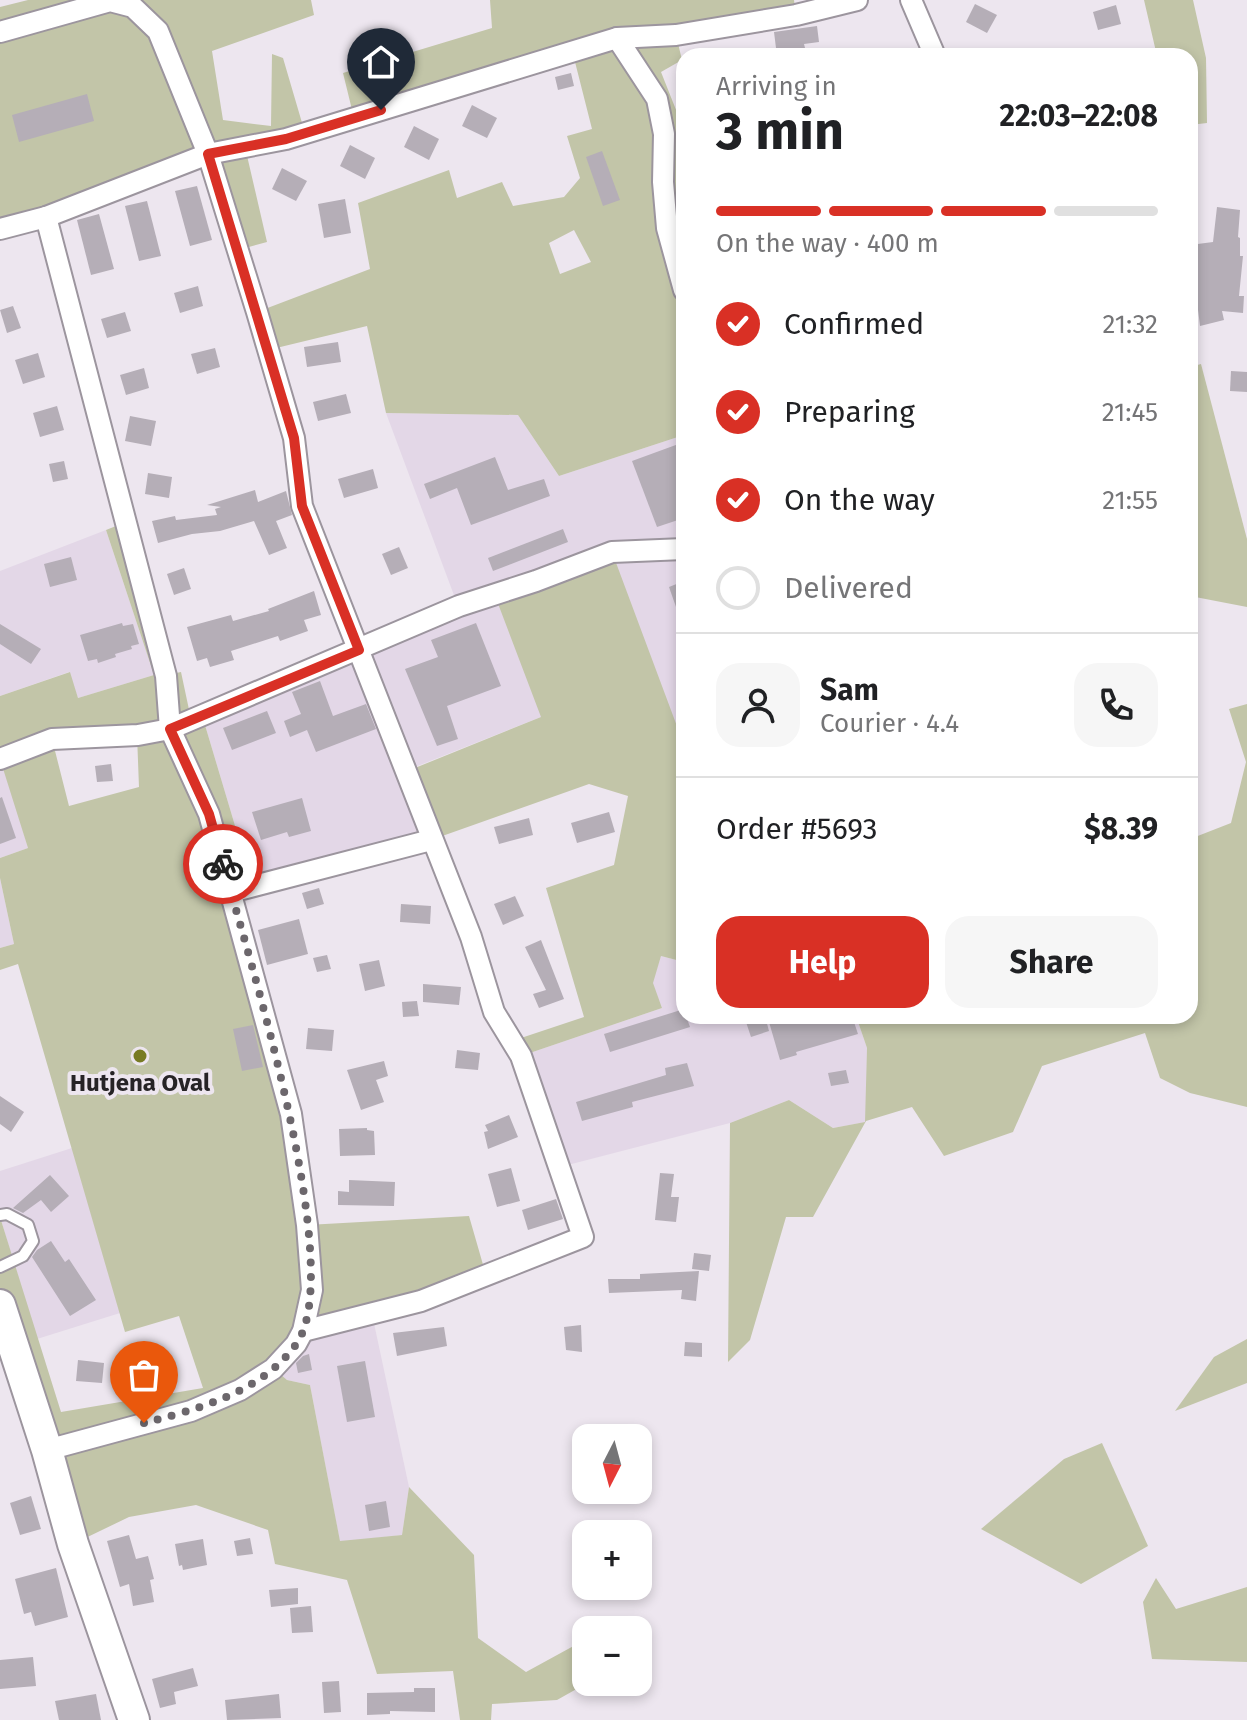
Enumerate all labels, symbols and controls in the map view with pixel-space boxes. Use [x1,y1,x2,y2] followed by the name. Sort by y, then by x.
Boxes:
[347,28,415,110] pin
[359,40,403,84] icon: home
[716,71,837,102] text: Arriving in
[1000,98,1158,134] text: 22:03–22:08
[716,100,844,163] text: 3 min
[716,228,939,259] text: On the way · 400 m
[716,302,760,346] icon: check
[784,306,924,342] text: Confirmed
[1102,309,1158,340] text: 21:32
[716,390,760,434] icon: check
[784,394,915,430] text: Preparing
[1102,397,1158,428] text: 21:45
[716,478,760,522] icon: check
[784,482,935,518] text: On the way
[1102,485,1158,516] text: 21:55
[784,570,913,606] text: Delivered
[716,663,800,747] button: person
[1074,663,1158,747] button: phone
[820,672,879,708] text: Sam
[820,708,959,739] text: Courier · 4.4
[716,811,878,847] text: Order #5693
[1084,811,1158,847] text: $8.39
[183,824,263,904] courier
[201,842,245,886] icon: bike
[716,916,929,1008] button: Help
[945,916,1158,1008] button: Share
[131,1047,149,1065] marker: Hutjena Oval
[70,1069,211,1097] place label: Hutjena Oval
[110,1341,178,1423] pin
[122,1353,166,1397] icon: bag
[572,1424,652,1504] north arrow
[572,1424,652,1696] map controls
[572,1520,652,1600] button: +
[572,1616,652,1696] button: −

